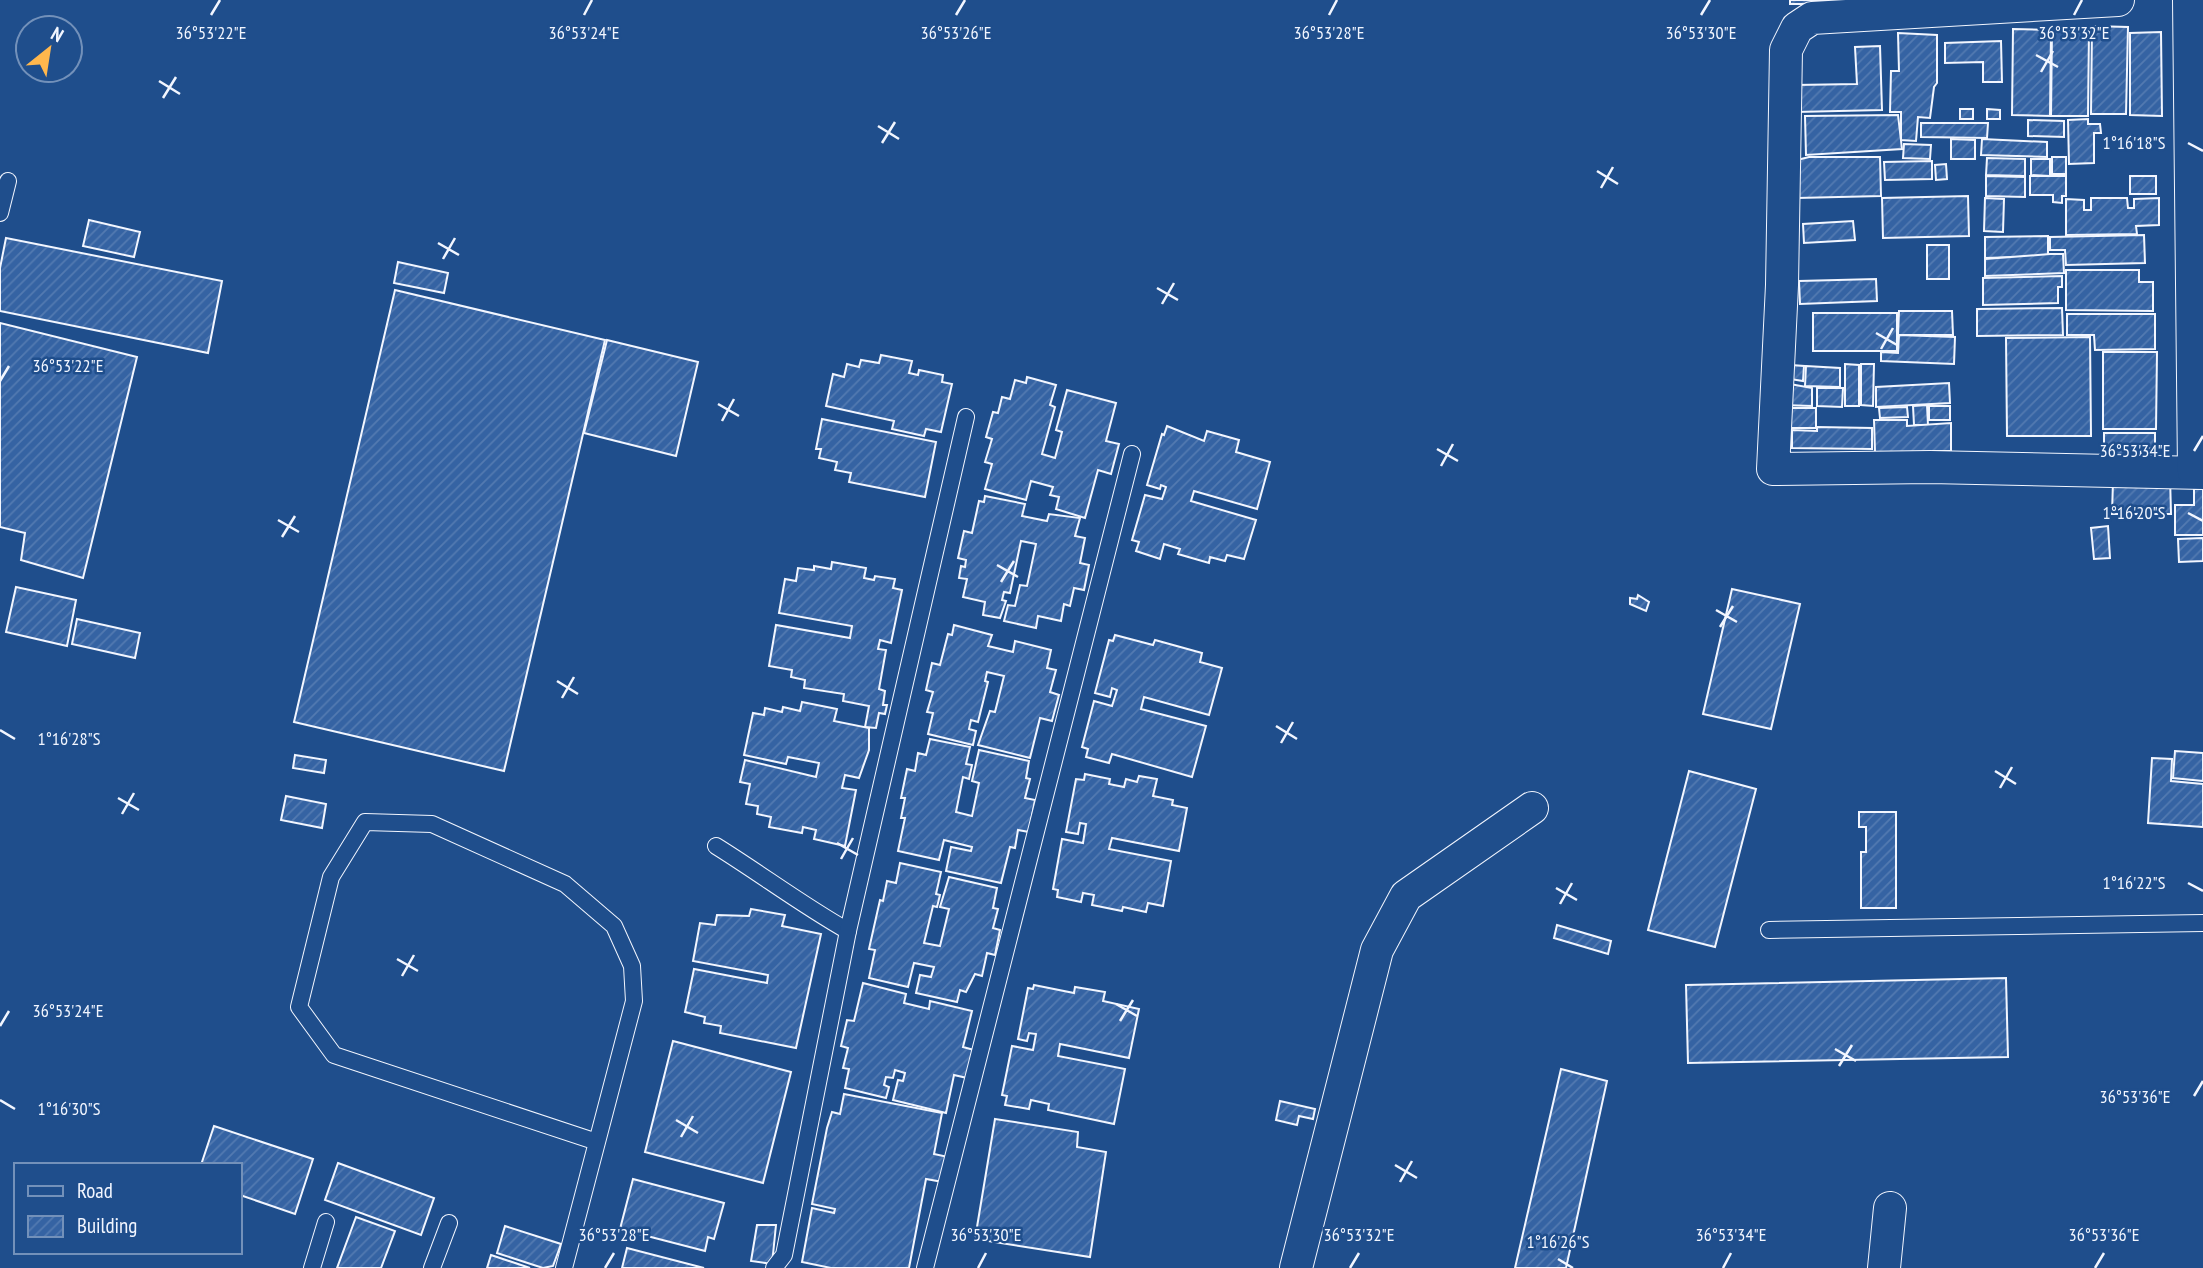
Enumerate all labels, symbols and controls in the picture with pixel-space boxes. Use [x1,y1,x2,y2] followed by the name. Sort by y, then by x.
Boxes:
[14,14,84,84] north arrow
[47,21,68,47] text: N
[176,21,246,44] text: 36°53'22"E
[549,21,619,44] text: 36°53'24"E
[921,21,991,44] text: 36°53'26"E
[1294,21,1364,44] text: 36°53'28"E
[1666,21,1736,44] text: 36°53'30"E
[2039,21,2109,44] text: 36°53'32"E
[2103,131,2166,154] text: 1°16'18"S
[33,354,103,377] text: 36°53'22"E
[2100,439,2170,462] text: 36°53'34"E
[2103,501,2166,524] text: 1°16'20"S
[38,727,101,750] text: 1°16'28"S
[2103,871,2166,894] text: 1°16'22"S
[33,999,103,1022] text: 36°53'24"E
[2100,1085,2170,1108] text: 36°53'36"E
[38,1097,101,1120] text: 1°16'30"S
[14,1163,242,1254] legend
[77,1177,113,1204] text: Road
[77,1212,137,1239] text: Building
[579,1223,649,1246] text: 36°53'28"E
[951,1223,1021,1246] text: 36°53'30"E
[1324,1223,1394,1246] text: 36°53'32"E
[1696,1223,1766,1246] text: 36°53'34"E
[2069,1223,2139,1246] text: 36°53'36"E
[1527,1230,1590,1253] text: 1°16'26"S

